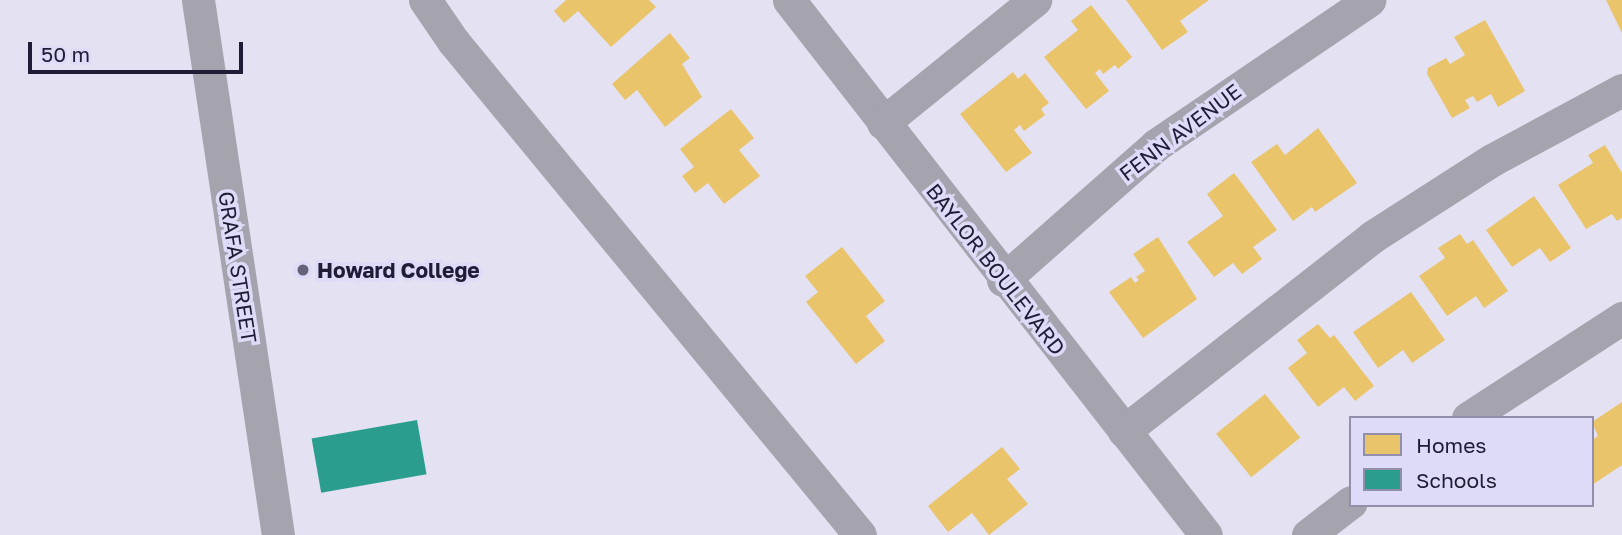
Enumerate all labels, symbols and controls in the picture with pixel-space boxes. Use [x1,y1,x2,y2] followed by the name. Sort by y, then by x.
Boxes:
[32,28,247,72] scale bar
[41,41,90,67] text: 50 m
[1114,78,1246,186] street label: FENN AVENUE
[921,178,1071,360] street label: BAYLOR BOULEVARD
[214,189,262,345] street label: GRAFA STREET
[317,257,480,283] place label: Howard College
[295,262,311,278] marker: Howard College
[1349,416,1594,507] legend
[1416,432,1486,458] text: Homes
[1416,467,1497,493] text: Schools

